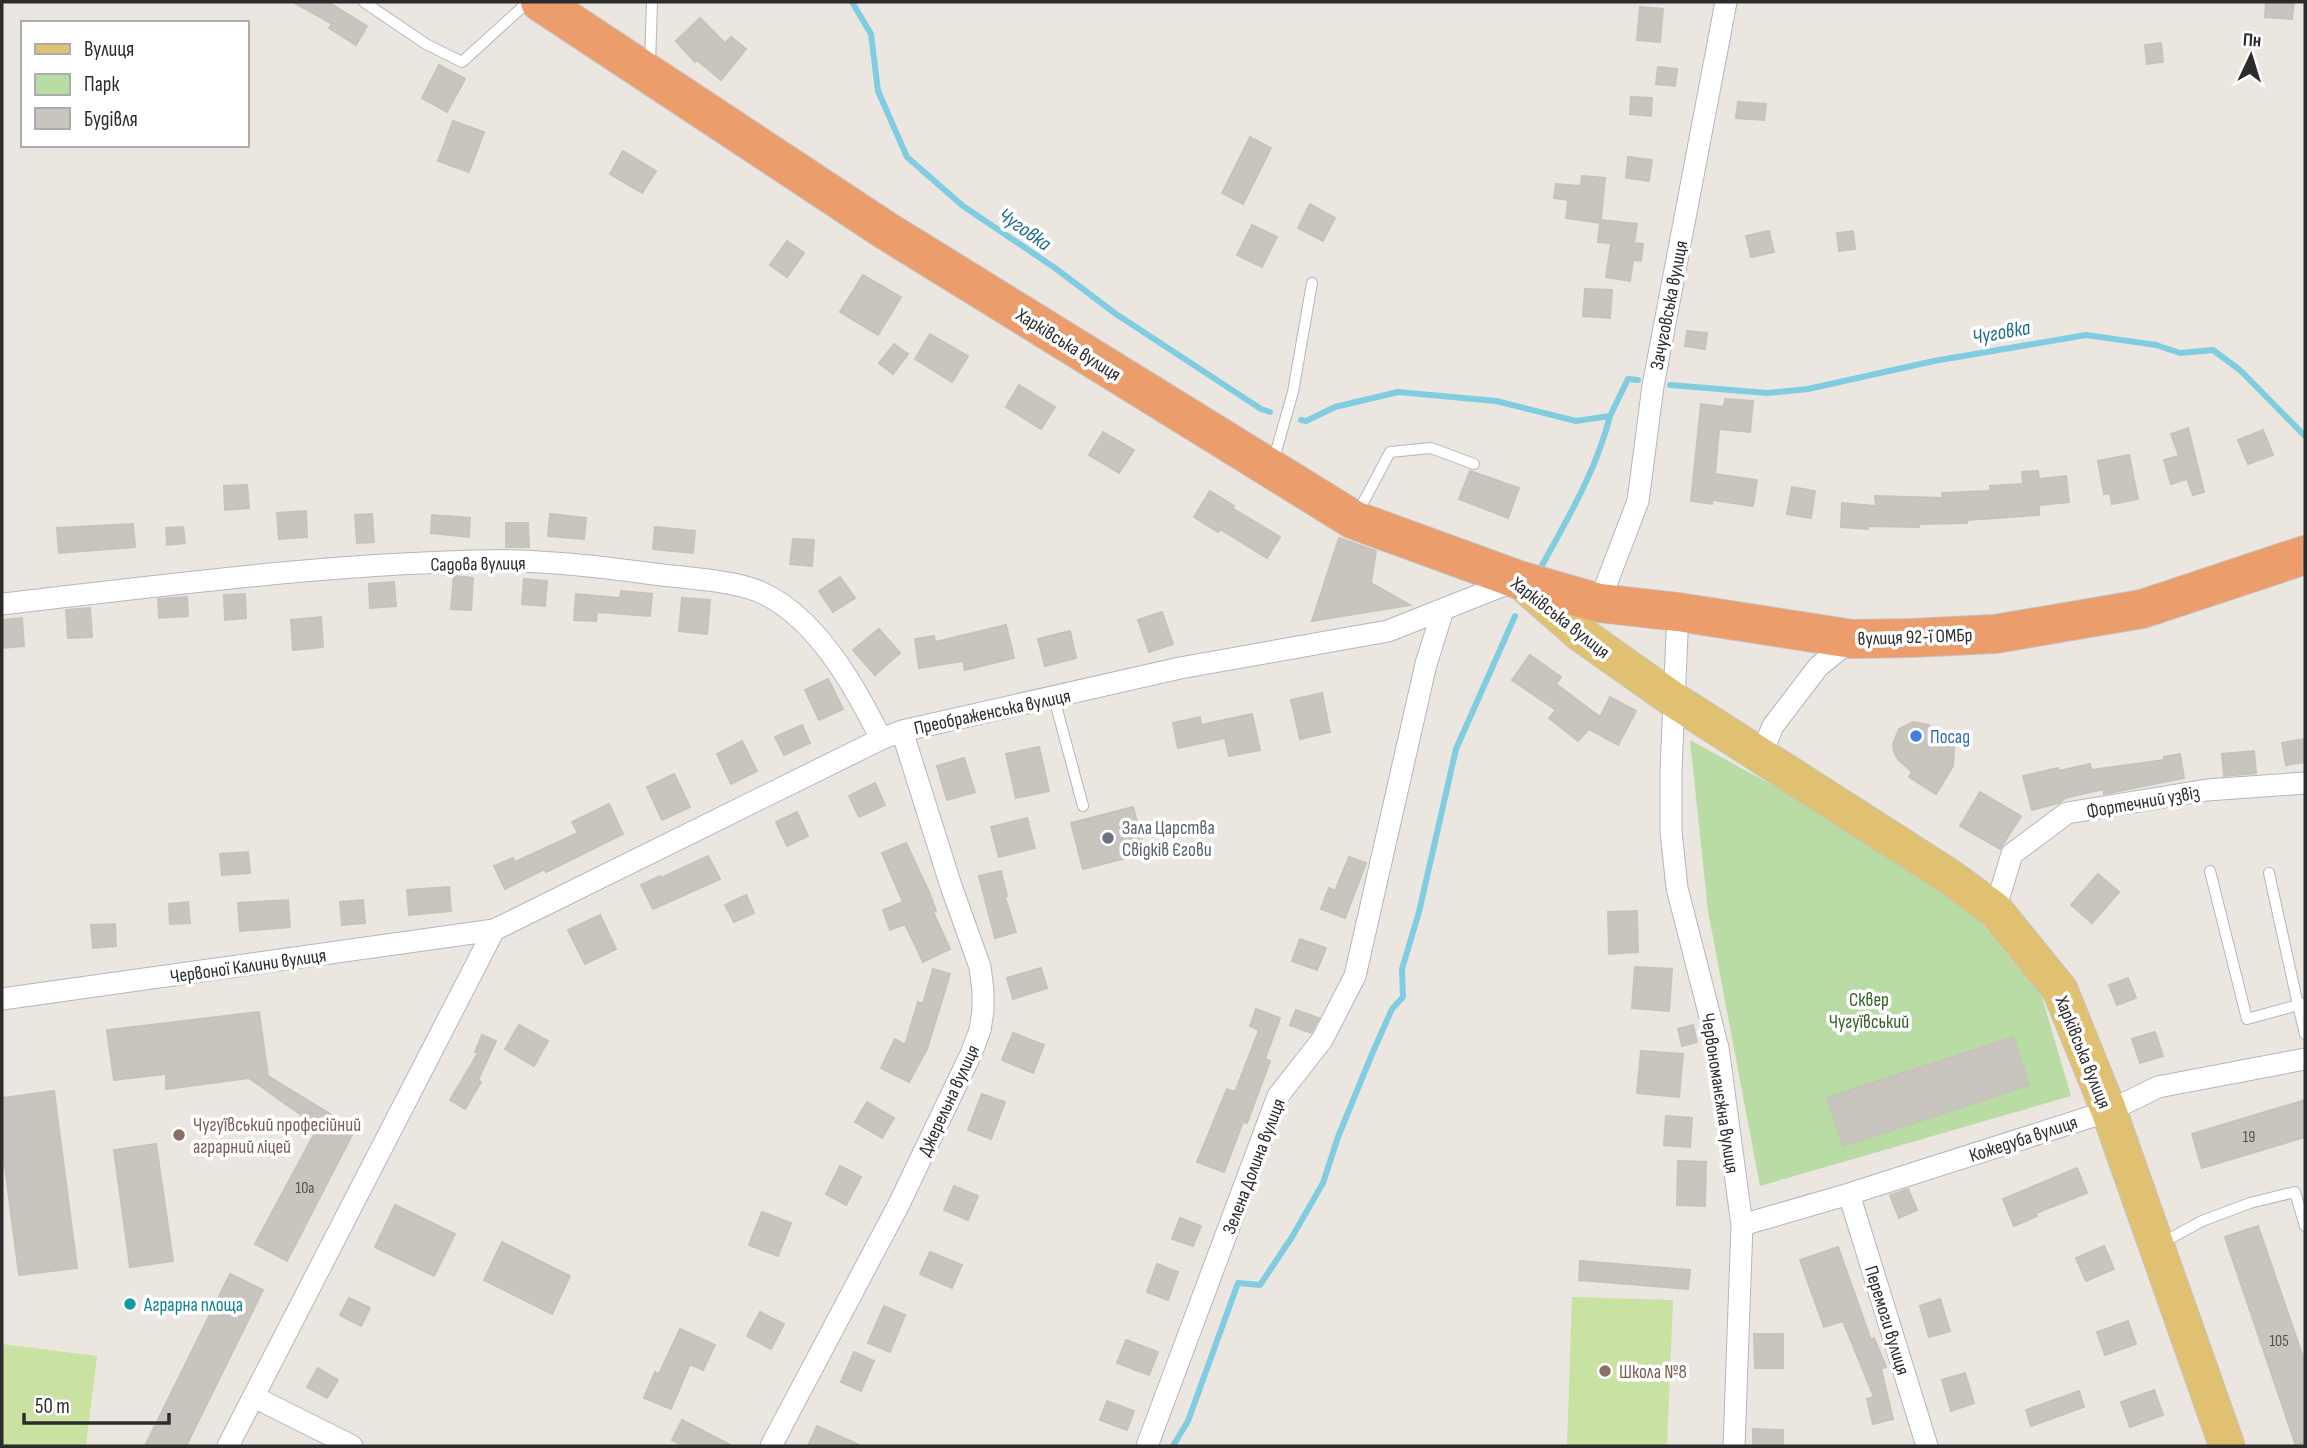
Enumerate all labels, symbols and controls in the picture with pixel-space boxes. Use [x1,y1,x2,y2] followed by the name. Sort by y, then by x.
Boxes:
[21,21,248,147] legend
[2216,21,2286,91] north arrow
[2242,28,2262,53] text: Пн
[84,37,134,62] text: Вулиця
[84,72,119,97] text: Парк
[84,107,138,132] text: Будівля
[994,202,1056,257] water label: Чуговка
[1646,239,1693,372] street label: Зачуговська вулиця
[1011,303,1125,387] street label: Харківська вулиця
[1970,315,2033,350] water label: Чуговка
[430,552,526,577] street label: Садова вулиця
[1505,572,1614,664] street label: Харківська вулиця
[1857,624,1973,651] street label: вулиця 92-ї ОМБр
[912,685,1073,740] street label: Преображенська вулиця
[1930,726,1970,749] place label: Посад
[1908,728,1924,744] marker: Посад
[2085,781,2202,824] street label: Фортечний узвіз
[1122,817,1215,862] place label: Зала Царства Свідків Єгови
[1100,830,1116,846] marker: Зала Царства Свідків Єгови
[169,944,328,989] street label: Червоної Калини вулиця
[1829,989,1909,1034] park label: Сквер Чугуївський
[2049,992,2116,1112] street label: Харківська вулиця
[1695,1011,1744,1175] street label: Червономанєжна вулиця
[914,1041,985,1160] street label: Джерельна вулиця
[1218,1095,1291,1238] street label: Зелена Долина вулиця
[1966,1111,2081,1168] street label: Кожедуба вулиця
[193,1114,361,1159] place label: Чугуївський професійний аграрний ліцей
[171,1127,187,1143] marker: Чугуївський професійний аграрний ліцей
[2243,1128,2255,1147] house number: 19
[296,1179,314,1198] house number: 10а
[1859,1263,1914,1378] street label: Перемоги вулиця
[143,1294,243,1317] place label: Аграрна площа
[122,1296,138,1312] marker: Аграрна площа
[2269,1332,2289,1351] house number: 105
[1619,1361,1687,1384] place label: Школа №8
[1597,1363,1613,1379] marker: Школа №8
[24,1382,170,1426] scale bar
[35,1394,70,1419] text: 50 m

